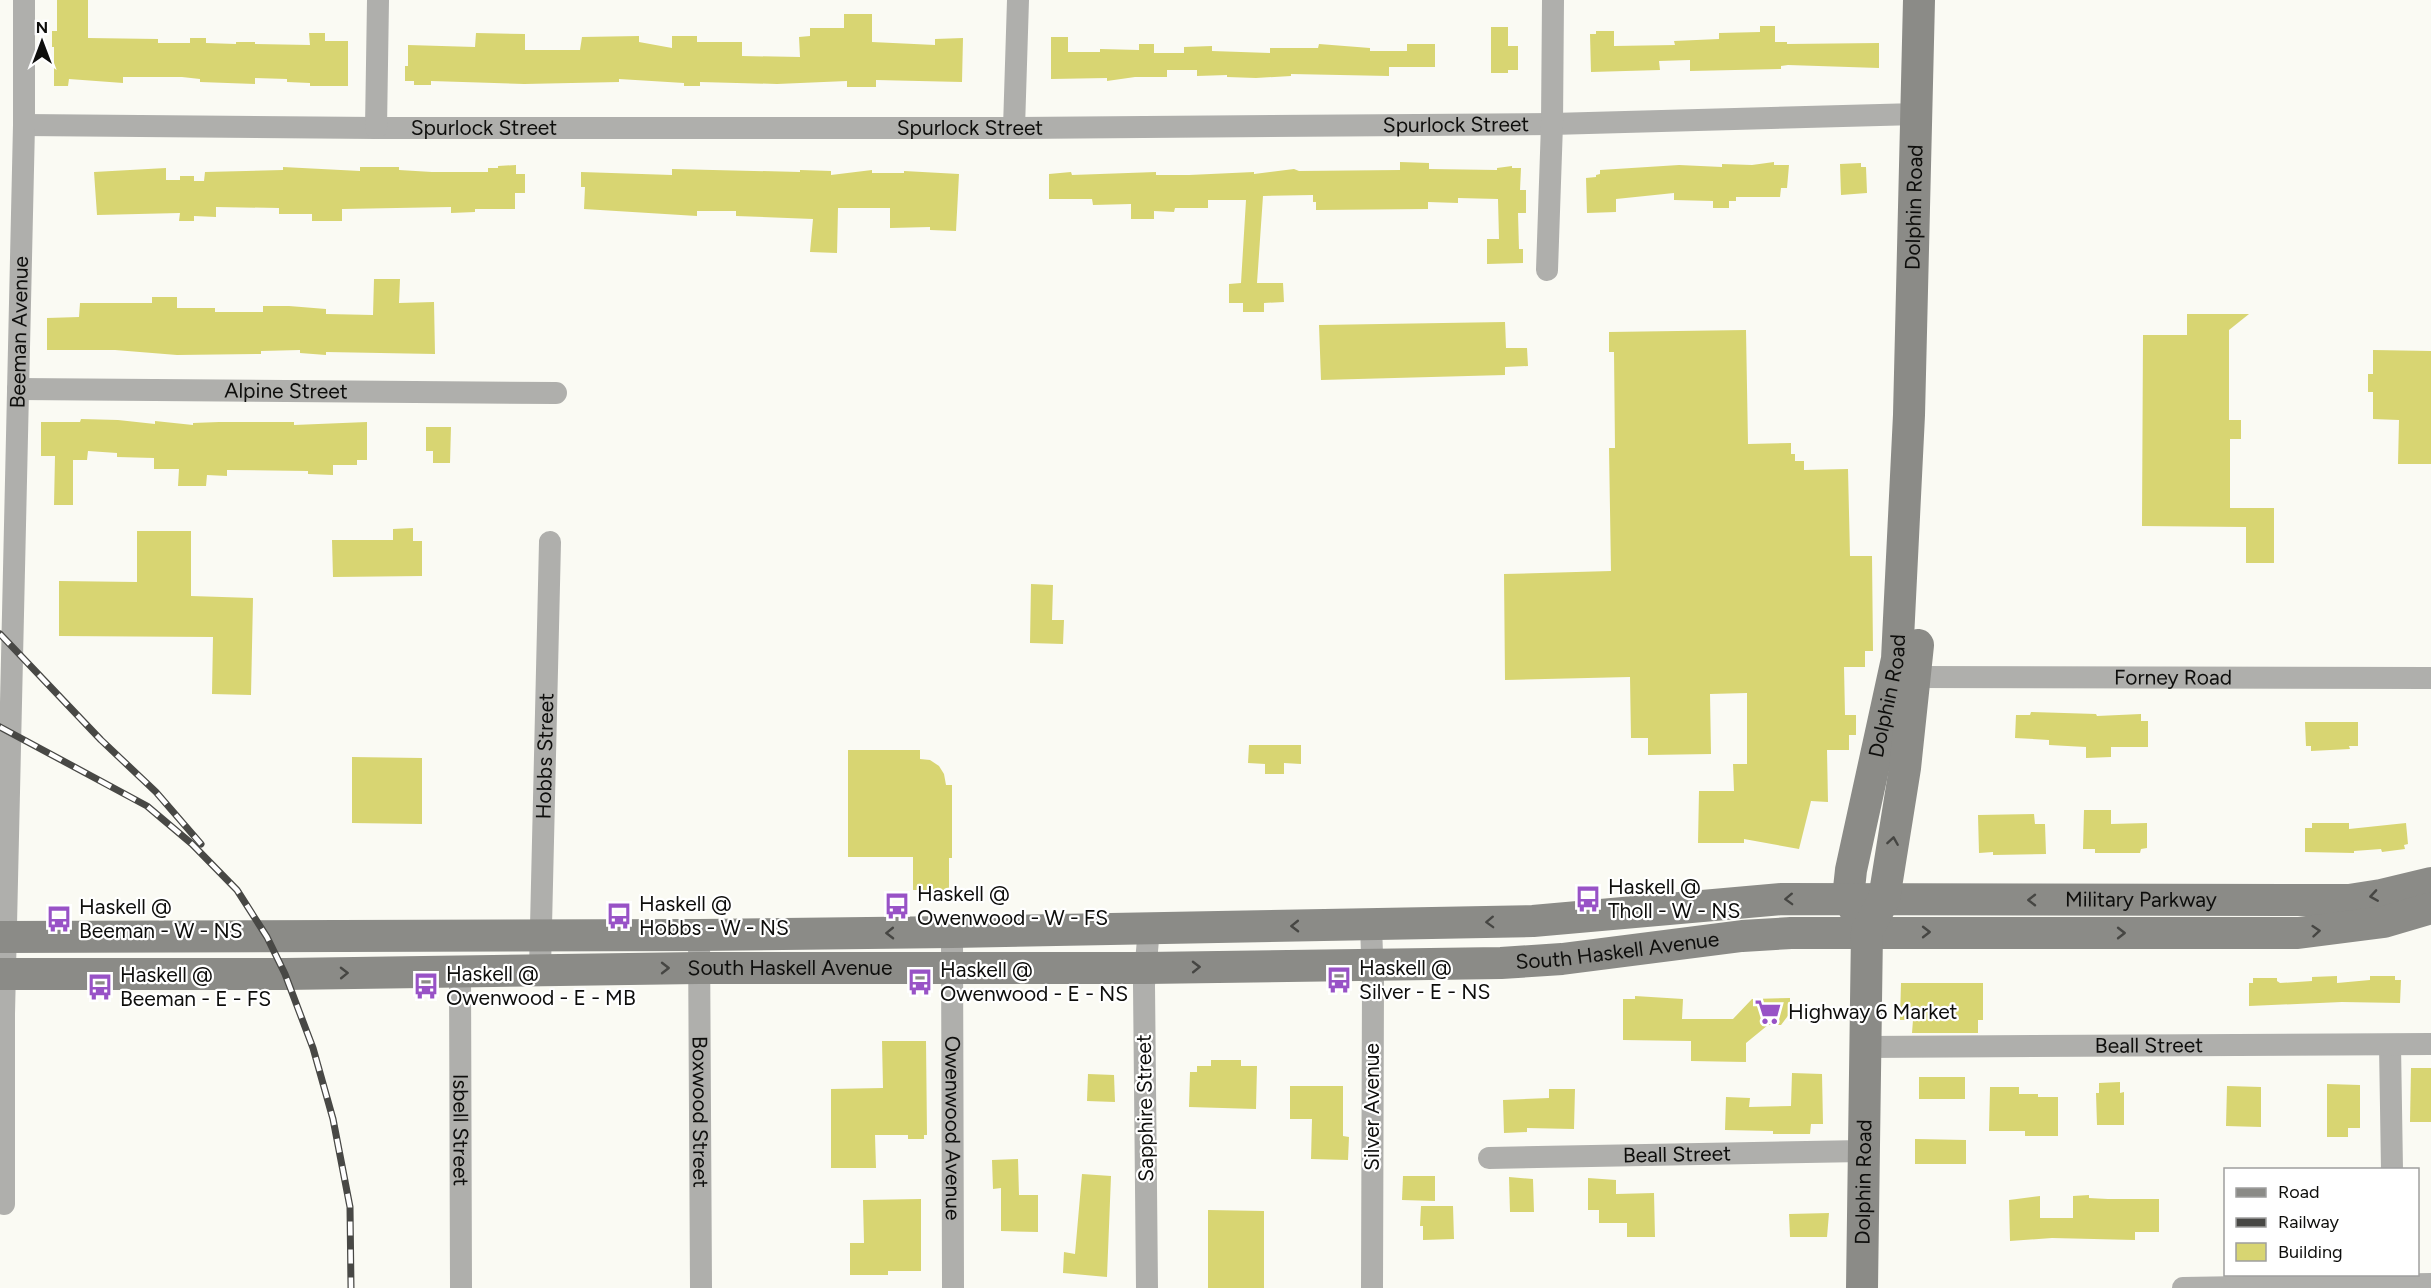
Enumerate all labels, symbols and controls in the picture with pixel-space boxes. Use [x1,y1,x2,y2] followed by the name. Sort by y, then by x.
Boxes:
[12,12,72,72] north arrow
[36,18,48,37] text: N
[1383,111,1529,137] street label: Spurlock Street
[411,115,557,140] street label: Spurlock Street
[897,115,1043,140] street label: Spurlock Street
[1899,144,1928,270] street label: Dolphin Road
[5,256,33,409] street label: Beeman Avenue
[224,378,348,403] street label: Alpine Street
[1863,633,1910,760] street label: Dolphin Road
[2114,664,2232,690] street label: Forney Road
[531,693,558,820] street label: Hobbs Street
[1886,837,1898,846] one-way arrow
[1608,874,1740,923] place label: Haskell @ Tholl - W - NS
[917,881,1108,930] place label: Haskell @ Owenwood - W - FS
[1573,884,1603,914] bus stop icon: Haskell @ Tholl - W - NS
[2065,886,2217,912] street label: Military Parkway
[2369,890,2379,902] one-way arrow
[639,891,789,940] place label: Haskell @ Hobbs - W - NS
[882,891,912,921] bus stop icon: Haskell @ Owenwood - W - FS
[1785,893,1794,906] one-way arrow
[2028,893,2037,906] one-way arrow
[79,894,243,943] place label: Haskell @ Beeman - W - NS
[604,901,634,931] bus stop icon: Haskell @ Hobbs - W - NS
[44,904,74,934] bus stop icon: Haskell @ Beeman - W - NS
[1486,915,1495,928] one-way arrow
[1291,920,1300,932] one-way arrow
[2311,925,2320,938] one-way arrow
[1515,926,1720,974] street label: South Haskell Avenue
[1921,926,1930,938] one-way arrow
[886,927,895,939] one-way arrow
[2116,927,2125,939] one-way arrow
[687,955,892,980] street label: South Haskell Avenue
[1359,955,1490,1004] place label: Haskell @ Silver - E - NS
[940,957,1128,1006] place label: Haskell @ Owenwood - E - NS
[446,961,636,1010] place label: Haskell @ Owenwood - E - MB
[1191,961,1200,974] one-way arrow
[120,962,271,1011] place label: Haskell @ Beeman - E - FS
[660,962,669,974] one-way arrow
[1324,965,1354,995] bus stop icon: Haskell @ Silver - E - NS
[339,967,348,979] one-way arrow
[905,967,935,997] bus stop icon: Haskell @ Owenwood - E - NS
[411,971,441,1001] bus stop icon: Haskell @ Owenwood - E - MB
[85,972,115,1002] bus stop icon: Haskell @ Beeman - E - FS
[1753,997,1783,1027] supermarket icon: Highway 6 Market
[1788,999,1958,1024] place label: Highway 6 Market
[2095,1032,2203,1058] street label: Beall Street
[1131,1034,1158,1182] street label: Sapphire Street
[688,1036,713,1188] street label: Boxwood Street
[940,1036,966,1220] street label: Owenwood Avenue
[1359,1043,1384,1171] street label: Silver Avenue
[448,1074,474,1186] street label: Isbell Street
[1850,1119,1876,1245] street label: Dolphin Road
[1623,1140,1731,1167] street label: Beall Street
[2224,1168,2419,1276] legend
[2278,1181,2319,1203] text: Road
[2278,1211,2340,1233] text: Railway
[2278,1241,2343,1263] text: Building

